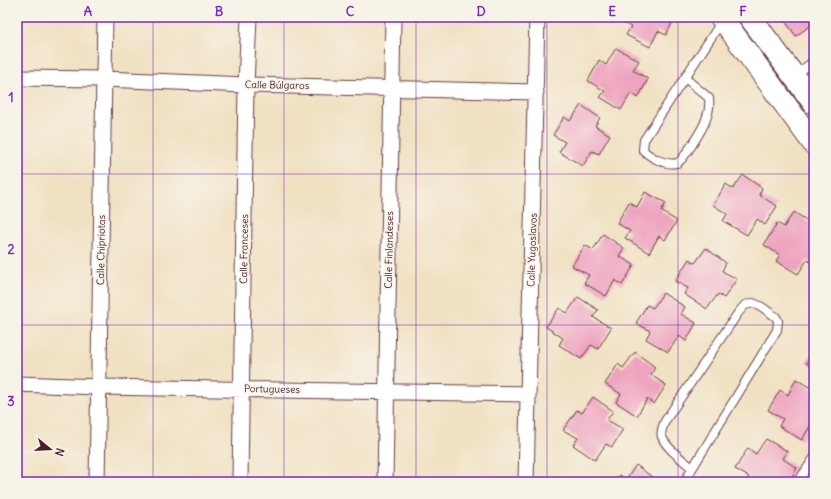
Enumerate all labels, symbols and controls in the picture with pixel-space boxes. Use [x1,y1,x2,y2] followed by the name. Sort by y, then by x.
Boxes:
[84,3,93,20] text: A
[215,3,224,20] text: B
[346,3,355,20] text: C
[476,3,486,20] text: D
[608,3,616,20] text: E
[739,3,747,20] text: F
[245,78,310,92] street label: Calle Búlgaros
[8,89,14,106] text: 1
[382,211,396,289] street label: Calle Finlandeses
[524,212,540,287] street label: Calle Yugoslavos
[237,213,251,284] street label: Calle Franceses
[94,214,108,285] street label: Calle Chipriotas
[7,241,15,258] text: 2
[244,382,301,396] street label: Portugueses
[7,393,15,410] text: 3
[30,429,70,469] north arrow
[52,446,67,458] text: N

